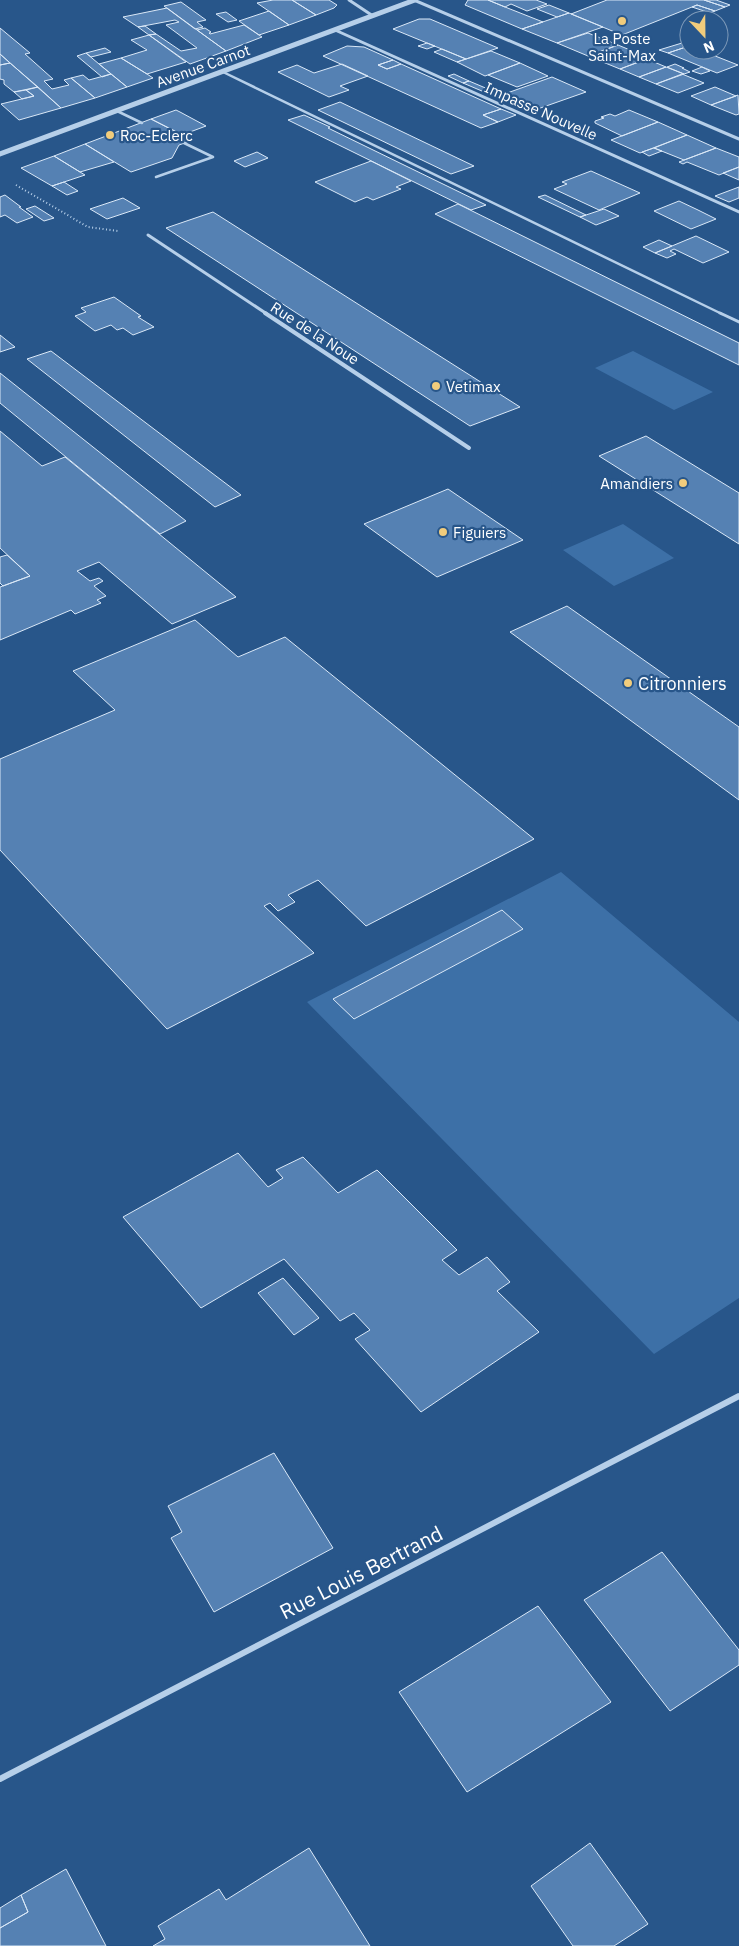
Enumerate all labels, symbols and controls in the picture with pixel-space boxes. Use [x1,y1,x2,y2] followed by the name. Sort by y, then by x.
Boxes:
[679,10,729,60] north arrow
[616,15,628,27] marker: La Poste Saint-Max
[588,29,656,65] place label: La Poste Saint-Max
[701,37,717,57] text: N
[153,40,253,92] street label: Avenue Carnot
[482,78,600,144] street label: Impasse Nouvelle
[120,126,193,145] place label: Roc-Eclerc
[104,129,116,141] marker: Roc-Eclerc
[267,297,363,369] street label: Rue de la Noue
[446,377,501,396] place label: Vetimax
[430,380,442,392] marker: Vetimax
[600,474,673,493] place label: Amandiers
[677,477,689,489] marker: Amandiers
[453,523,506,542] place label: Figuiers
[437,526,449,538] marker: Figuiers
[638,672,727,695] place label: Citronniers
[622,677,634,689] marker: Citronniers
[275,1519,447,1625] street label: Rue Louis Bertrand

